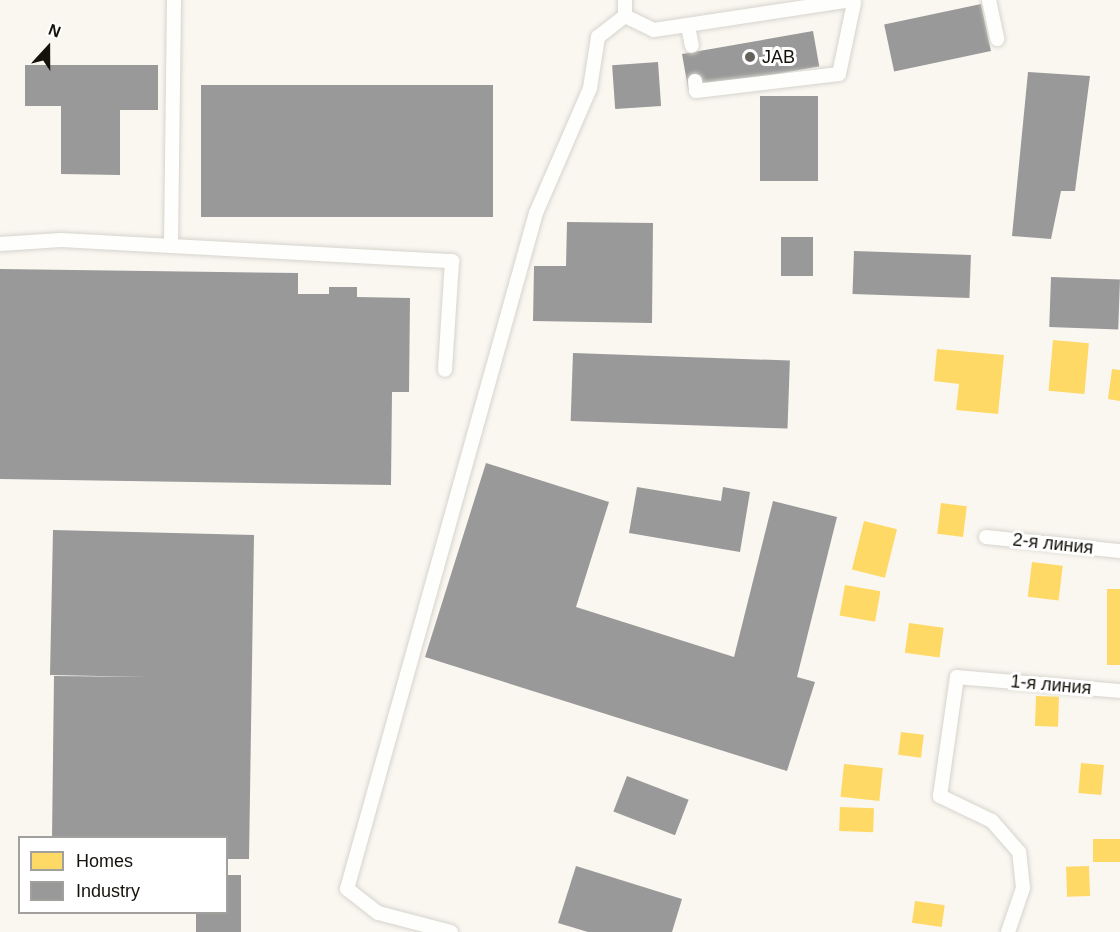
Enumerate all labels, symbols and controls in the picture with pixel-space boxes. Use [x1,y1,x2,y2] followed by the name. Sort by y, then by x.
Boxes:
[18,18,78,78] north arrow
[46,21,63,41] text: N
[762,46,795,68] place label: JAB
[743,50,757,64] marker: JAB
[1012,529,1094,559] street label: 2-я линия
[1010,671,1092,699] street label: 1-я линия
[18,836,228,914] legend
[76,851,133,871] text: Homes
[76,881,140,901] text: Industry

